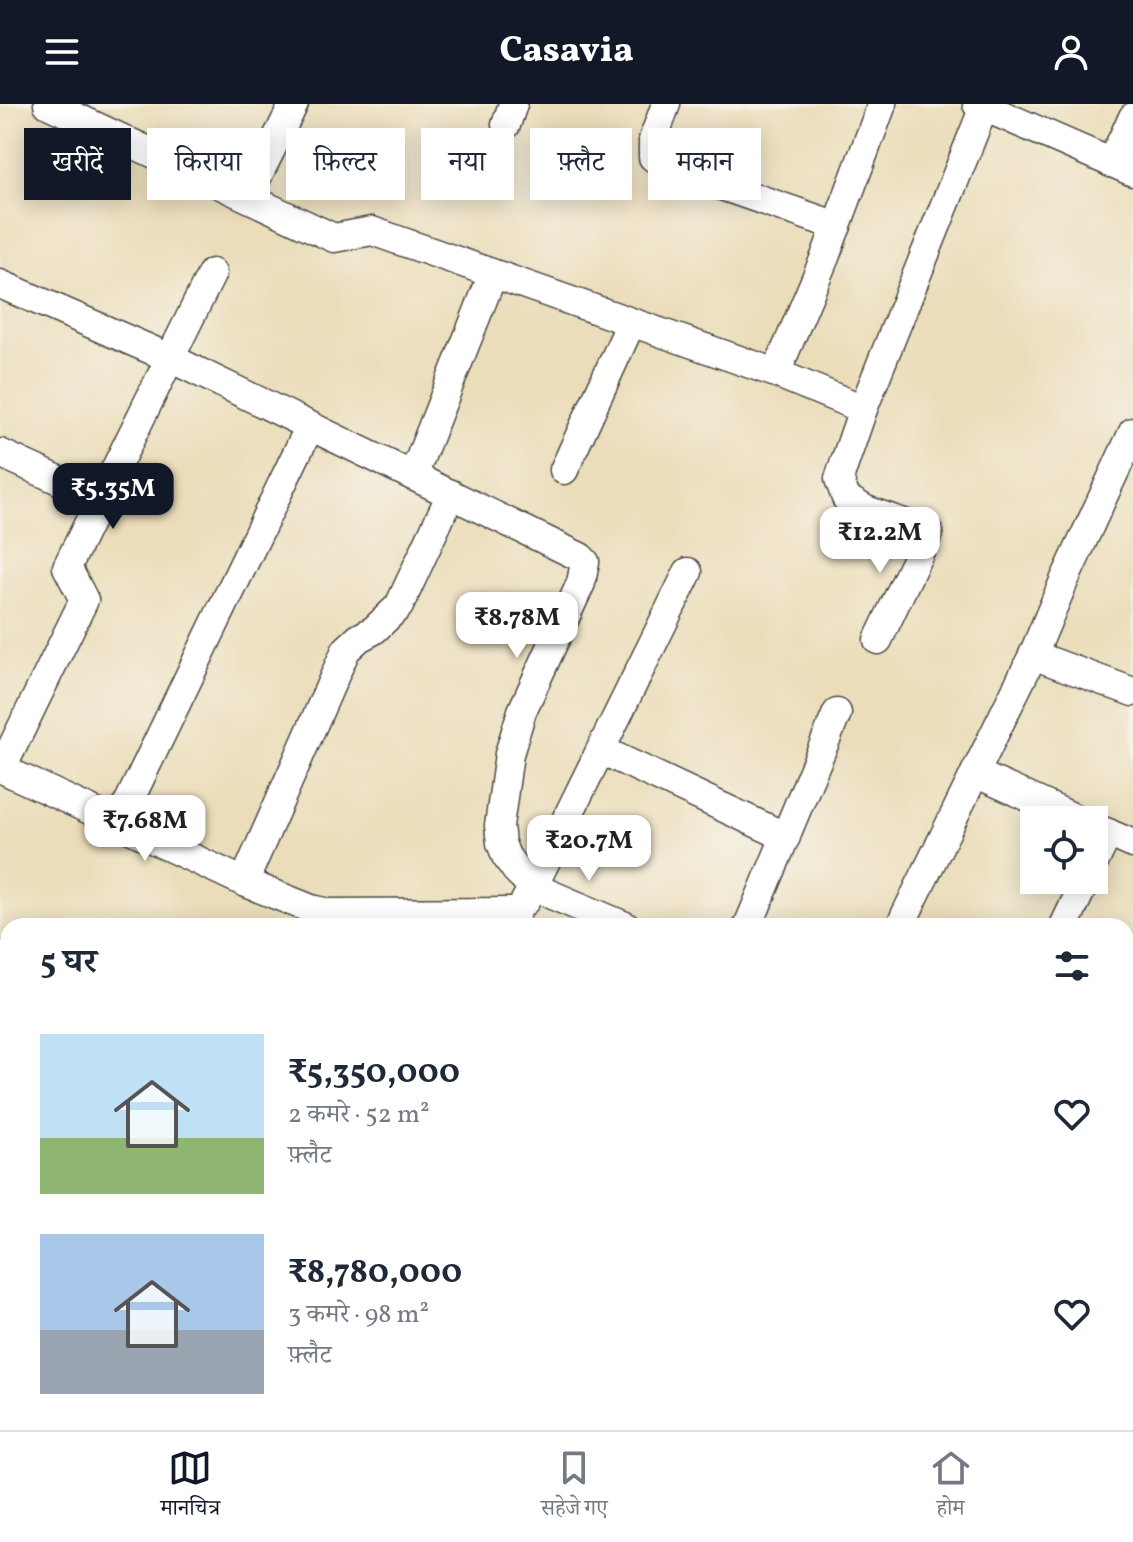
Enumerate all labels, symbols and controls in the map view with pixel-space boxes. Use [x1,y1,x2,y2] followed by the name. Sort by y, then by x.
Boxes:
[499,27,634,77] text: Casavia
[40,30,84,74] icon: menu
[1049,30,1093,74] icon: person
[24,128,131,200] chip: खरीदें
[147,128,270,200] chip: किराया
[286,128,405,200] chip: फ़िल्टर
[421,128,514,200] chip: नया
[530,128,632,200] chip: फ़्लैट
[648,128,761,200] chip: मकान
[48,463,178,531] pin: ₹5.35M
[71,471,155,507] text: ₹5.35M
[815,507,945,575] pin: ₹12.2M
[838,515,922,551] text: ₹12.2M
[452,592,582,660] pin: ₹8.78M
[474,600,560,636] text: ₹8.78M
[80,795,210,863] pin: ₹7.68M
[102,803,188,839] text: ₹7.68M
[1020,806,1108,894] map controls
[1020,806,1108,894] button: locate
[524,815,654,883] pin: ₹20.7M
[545,823,633,859] text: ₹20.7M
[40,940,97,987] text: 5 घर
[1050,944,1094,988] icon: filters
[288,1050,460,1097] text: ₹5,350,000
[104,1066,200,1162] icon: home
[1050,1092,1094,1136] icon: heart
[288,1097,430,1133] text: 2 कमरे · 52 m²
[288,1138,331,1174] text: फ़्लैट
[288,1250,462,1297] text: ₹8,780,000
[104,1266,200,1362] icon: home
[1050,1292,1094,1336] icon: heart
[288,1297,429,1333] text: 3 कमरे · 98 m²
[288,1338,331,1374] text: फ़्लैट
[160,1446,220,1529] tab: मानचित्र
[541,1446,608,1529] tab: सहेजे गए
[929,1446,973,1529] tab: होम

